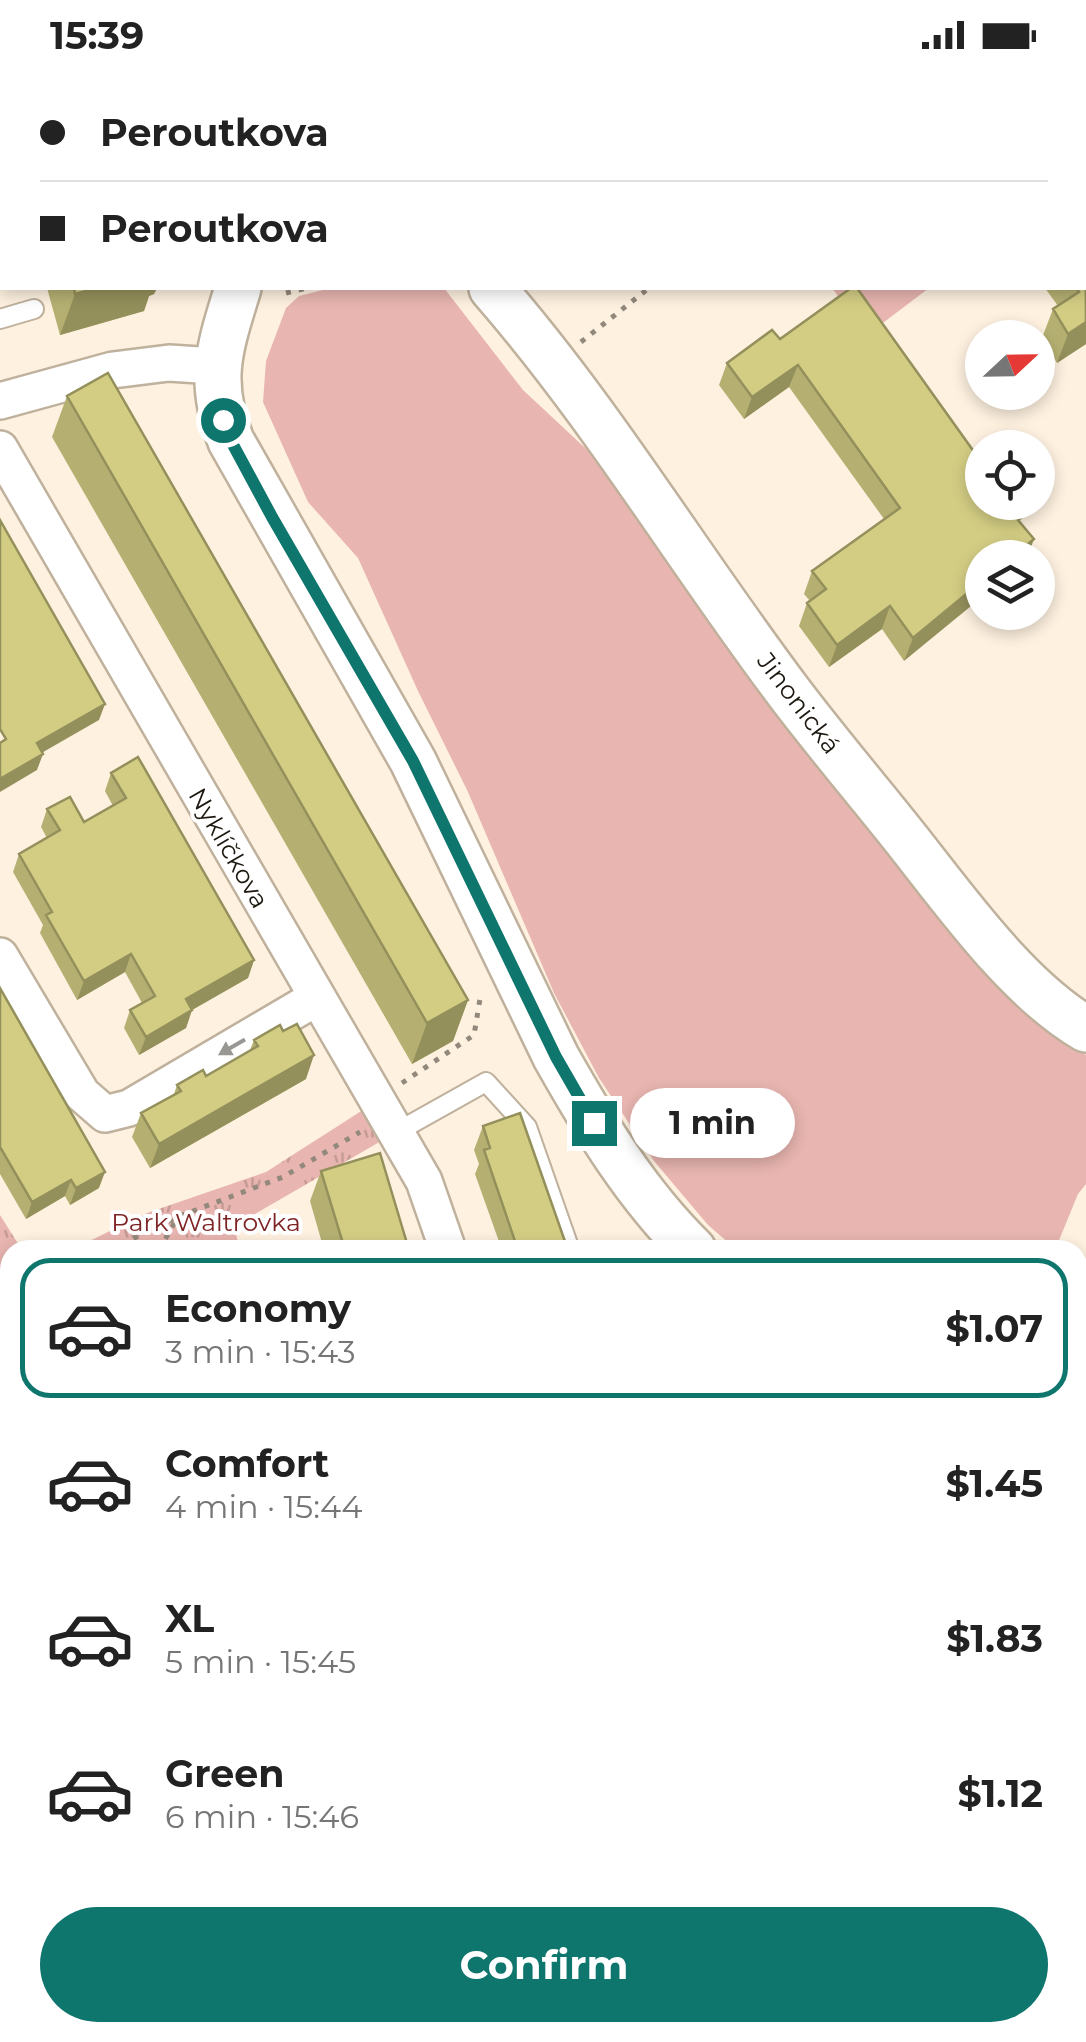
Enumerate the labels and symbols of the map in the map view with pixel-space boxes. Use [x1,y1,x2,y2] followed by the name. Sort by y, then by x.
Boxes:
[965,320,1055,410] north arrow
[201,398,246,443] route start
[751,646,847,759] street label: Jinonická
[183,783,275,913] street label: Nyklíčkova
[218,1038,246,1055] one-way arrow
[629,1088,794,1158] callout: 1 min
[572,1101,617,1146] route end
[111,1207,301,1237] park label: Park Waltrovka

